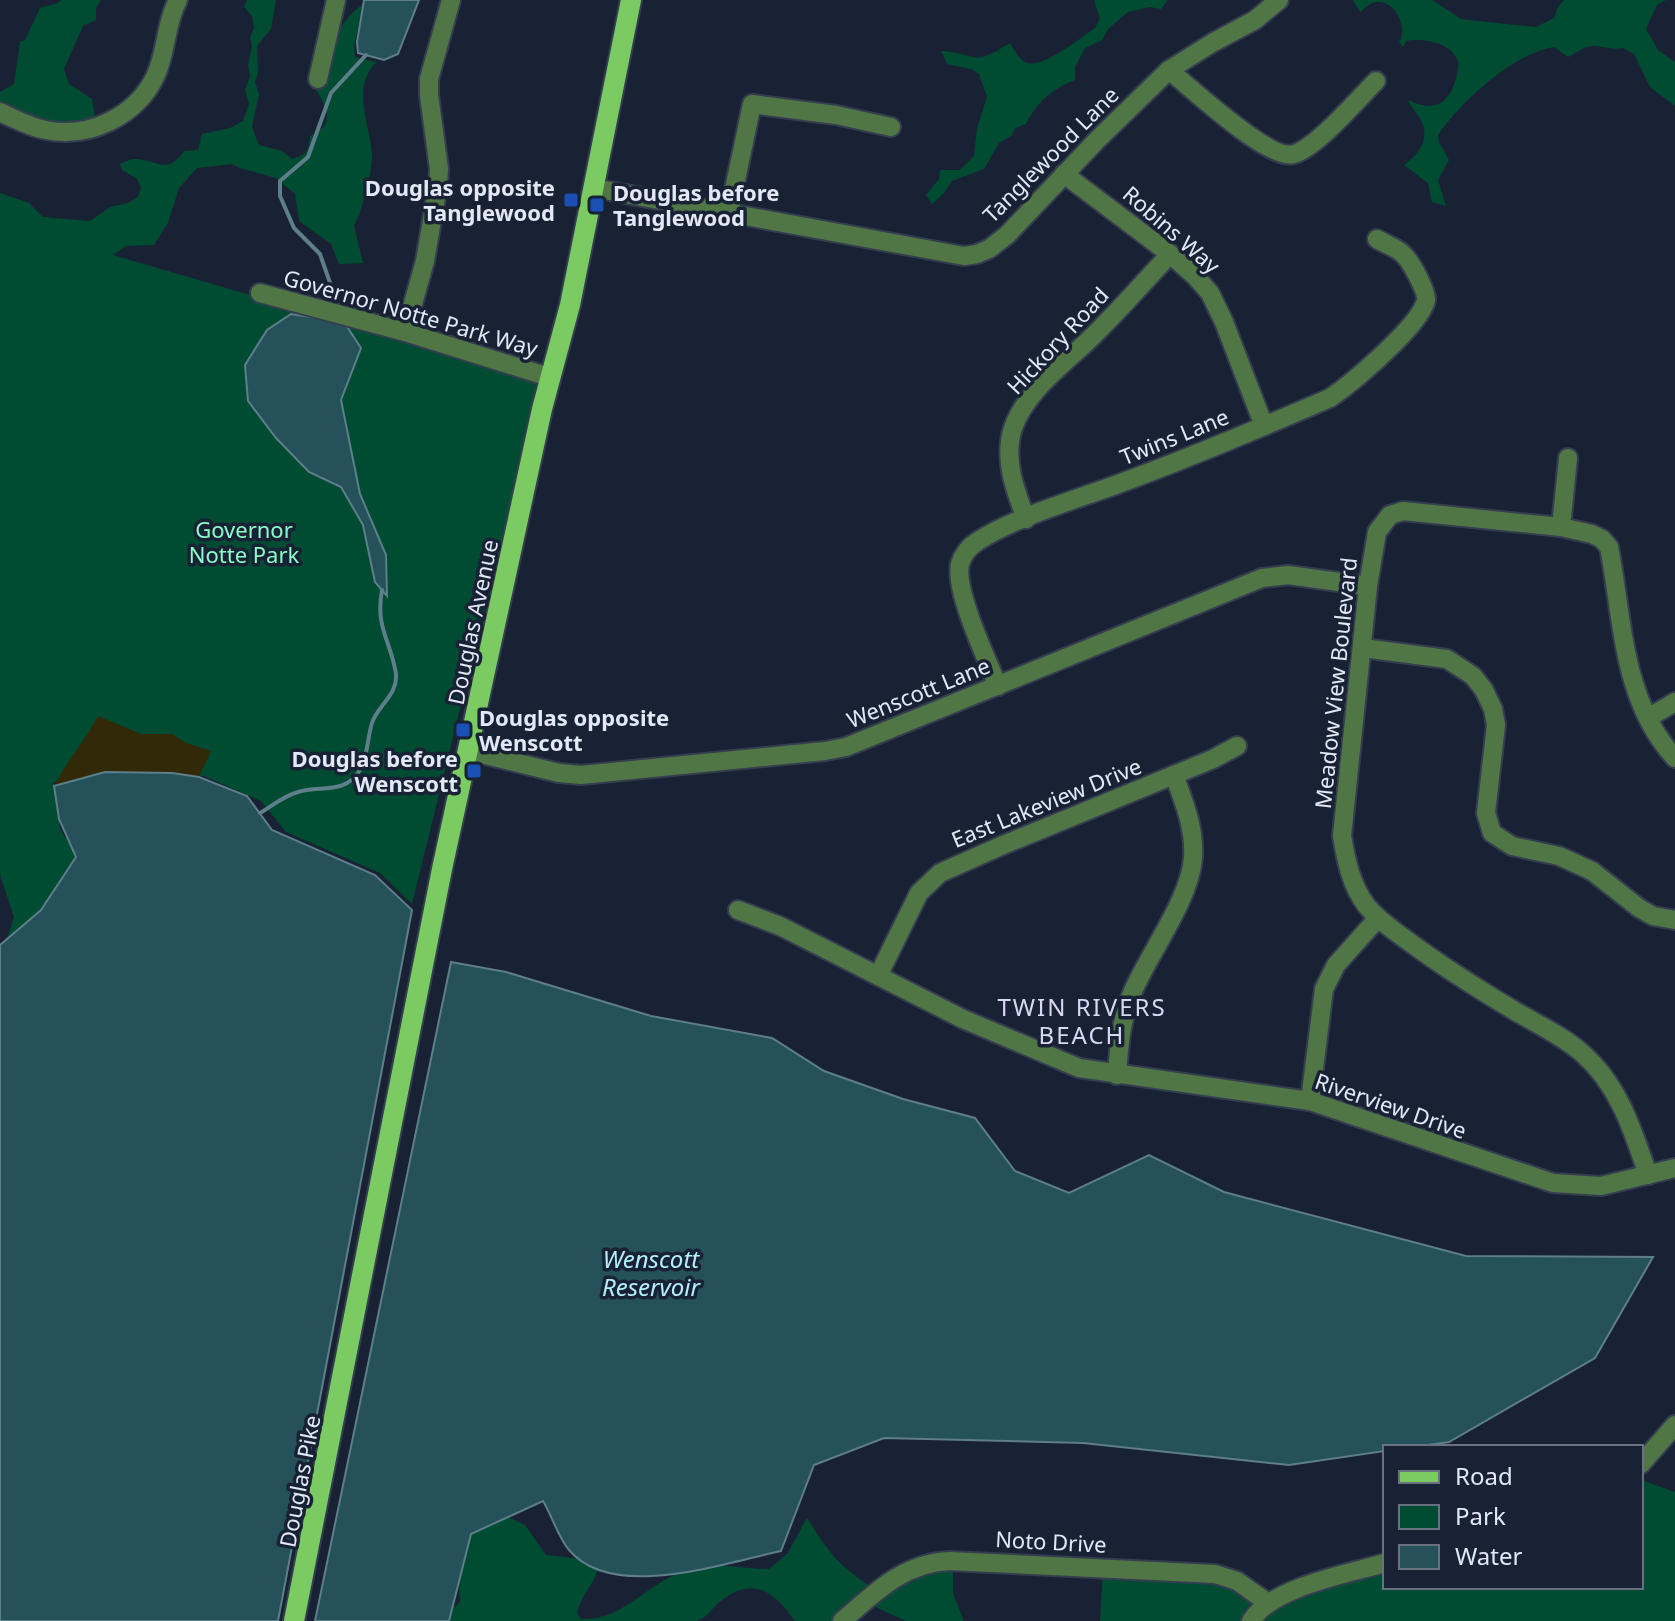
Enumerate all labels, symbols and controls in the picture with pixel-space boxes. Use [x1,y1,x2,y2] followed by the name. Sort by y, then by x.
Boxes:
[976,80,1124,228] street label: Tanglewood Lane
[365,172,555,227] place label: Douglas opposite Tanglewood
[613,177,779,232] place label: Douglas before Tanglewood
[1117,178,1228,280] street label: Robins Way
[562,191,580,209] marker: Douglas opposite Tanglewood
[588,196,606,214] marker: Douglas before Tanglewood
[280,261,542,363] street label: Governor Notte Park Way
[999,280,1115,400] street label: Hickory Road
[1115,401,1233,471] street label: Twins Lane
[189,514,300,569] park label: Governor Notte Park
[440,537,504,707] street label: Douglas Avenue
[1307,556,1363,810] street label: Meadow View Boulevard
[842,650,994,734] street label: Wenscott Lane
[479,702,669,757] place label: Douglas opposite Wenscott
[454,721,472,739] marker: Douglas opposite Wenscott
[292,743,458,798] place label: Douglas before Wenscott
[946,750,1146,854] street label: East Lakeview Drive
[465,762,483,780] marker: Douglas before Wenscott
[997,990,1167,1051] district label: TWIN RIVERS BEACH
[1311,1065,1471,1145] street label: Riverview Drive
[602,1242,701,1303] water label: Wenscott Reservoir
[271,1412,327,1550] street label: Douglas Pike
[1383,1445,1643,1589] legend
[1455,1459,1513,1492] text: Road
[1455,1499,1506,1532] text: Park
[995,1523,1107,1559] street label: Noto Drive
[1455,1539,1523,1572] text: Water

